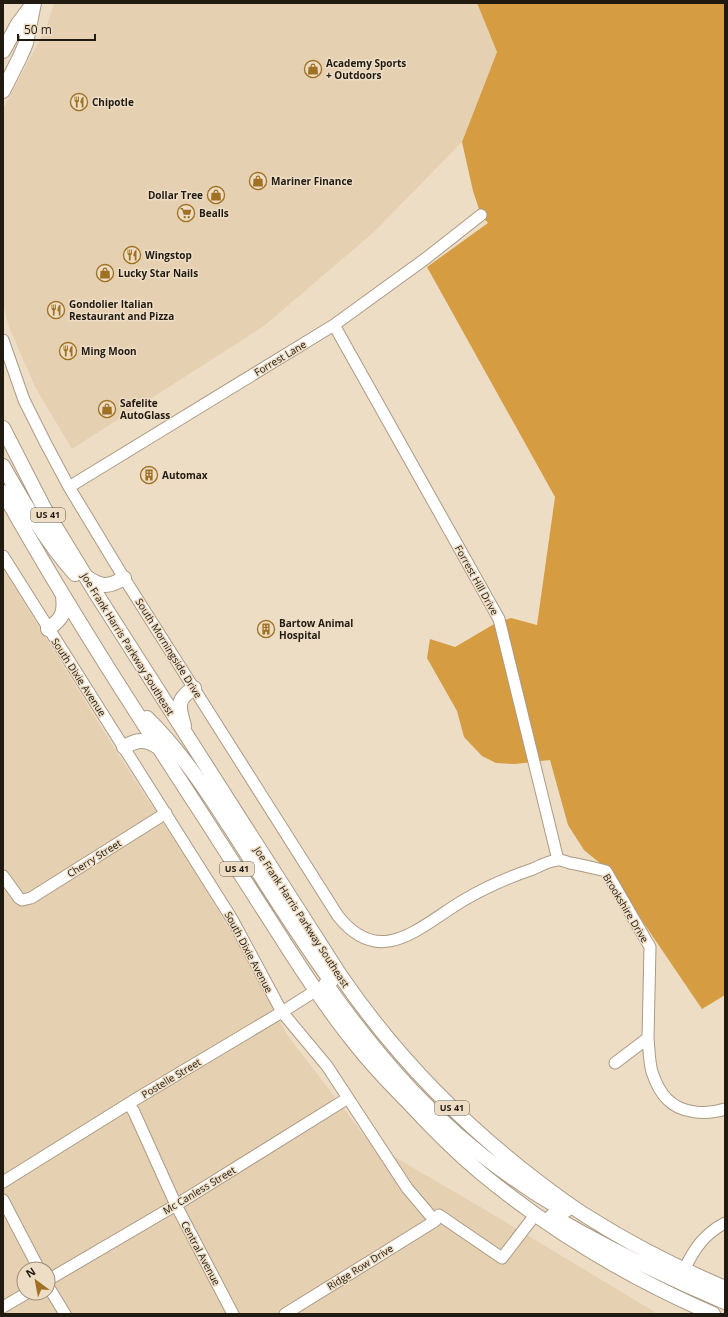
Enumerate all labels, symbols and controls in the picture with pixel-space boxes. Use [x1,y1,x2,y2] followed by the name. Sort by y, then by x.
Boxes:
[18,16,95,42] scale bar
[24,21,52,38] text: 50 m
[326,56,406,82] place label: Academy Sports + Outdoors
[303,59,323,79] shop icon: Academy Sports + Outdoors
[69,92,89,112] restaurant icon: Chipotle
[92,95,134,109] place label: Chipotle
[248,171,268,191] shop icon: Mariner Finance
[271,174,353,188] place label: Mariner Finance
[206,185,226,205] shop icon: Dollar Tree
[148,188,203,202] place label: Dollar Tree
[176,203,196,223] supermarket icon: Bealls
[199,206,229,220] place label: Bealls
[122,245,142,265] restaurant icon: Wingstop
[145,248,192,262] place label: Wingstop
[95,263,115,283] shop icon: Lucky Star Nails
[118,266,198,280] place label: Lucky Star Nails
[69,297,174,323] place label: Gondolier Italian Restaurant and Pizza
[46,300,66,320] restaurant icon: Gondolier Italian Restaurant and Pizza
[251,337,309,379] street label: Forrest Lane
[58,341,78,361] restaurant icon: Ming Moon
[81,344,137,358] place label: Ming Moon
[120,396,170,422] place label: Safelite AutoGlass
[97,399,117,419] shop icon: Safelite AutoGlass
[139,465,159,485] building icon: Automax
[162,468,208,482] place label: Automax
[31,508,65,522] road number: US 41
[452,543,502,618] street label: Forrest Hill Drive
[78,569,178,718] street label: Joe Frank Harris Parkway Southeast
[133,595,206,701] street label: South Morningside Drive
[279,616,353,642] place label: Bartow Animal Hospital
[256,619,276,639] building icon: Bartow Animal Hospital
[48,635,110,719] street label: South Dixie Avenue
[64,835,124,880] street label: Cherry Street
[251,843,353,991] street label: Joe Frank Harris Parkway Southeast
[220,862,254,876] road number: US 41
[600,871,652,945] street label: Brookshire Drive
[222,909,277,996] street label: South Dixie Avenue
[139,1054,204,1101] street label: Postelle Street
[435,1101,469,1115] road number: US 41
[160,1163,238,1217] street label: Mc Canless Street
[178,1218,224,1288] street label: Central Avenue
[324,1241,396,1293] street label: Ridge Row Drive
[16,1261,56,1301] north arrow
[23,1263,38,1281] text: N

